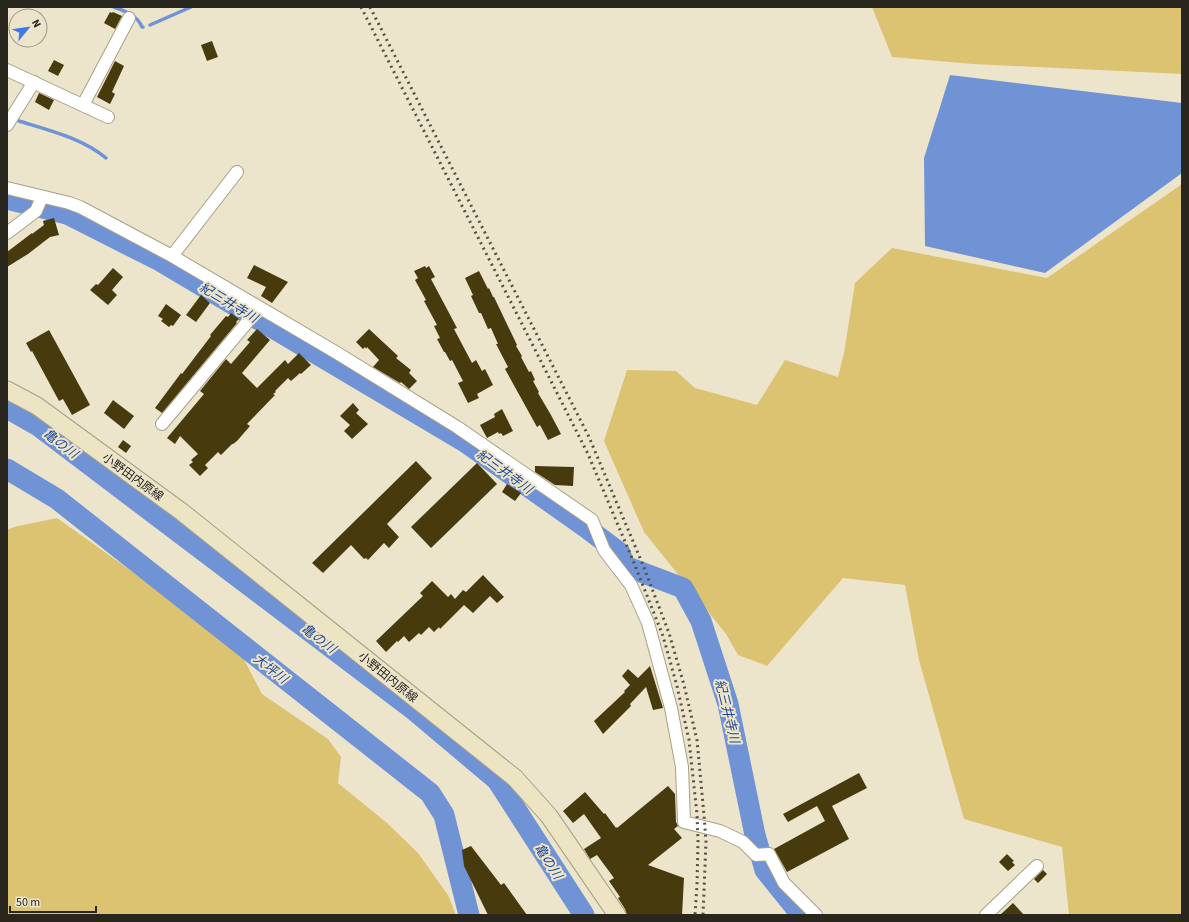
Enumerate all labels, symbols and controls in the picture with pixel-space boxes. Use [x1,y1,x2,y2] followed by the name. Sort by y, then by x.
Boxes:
[8,8,48,48] north arrow
[28,17,45,30] text: N
[196,278,263,328] water label: 紀三井寺川
[39,425,83,464] water label: 亀の川
[473,445,538,499] water label: 紀三井寺川
[99,449,167,505] street label: 小野田内原線
[297,620,341,659] water label: 亀の川
[354,648,421,707] street label: 小野田内原線
[249,650,293,689] water label: 大坪川
[710,678,744,747] water label: 紀三井寺川
[530,840,567,884] water label: 亀の川
[10,888,96,914] scale bar
[16,894,40,911] text: 50 m

